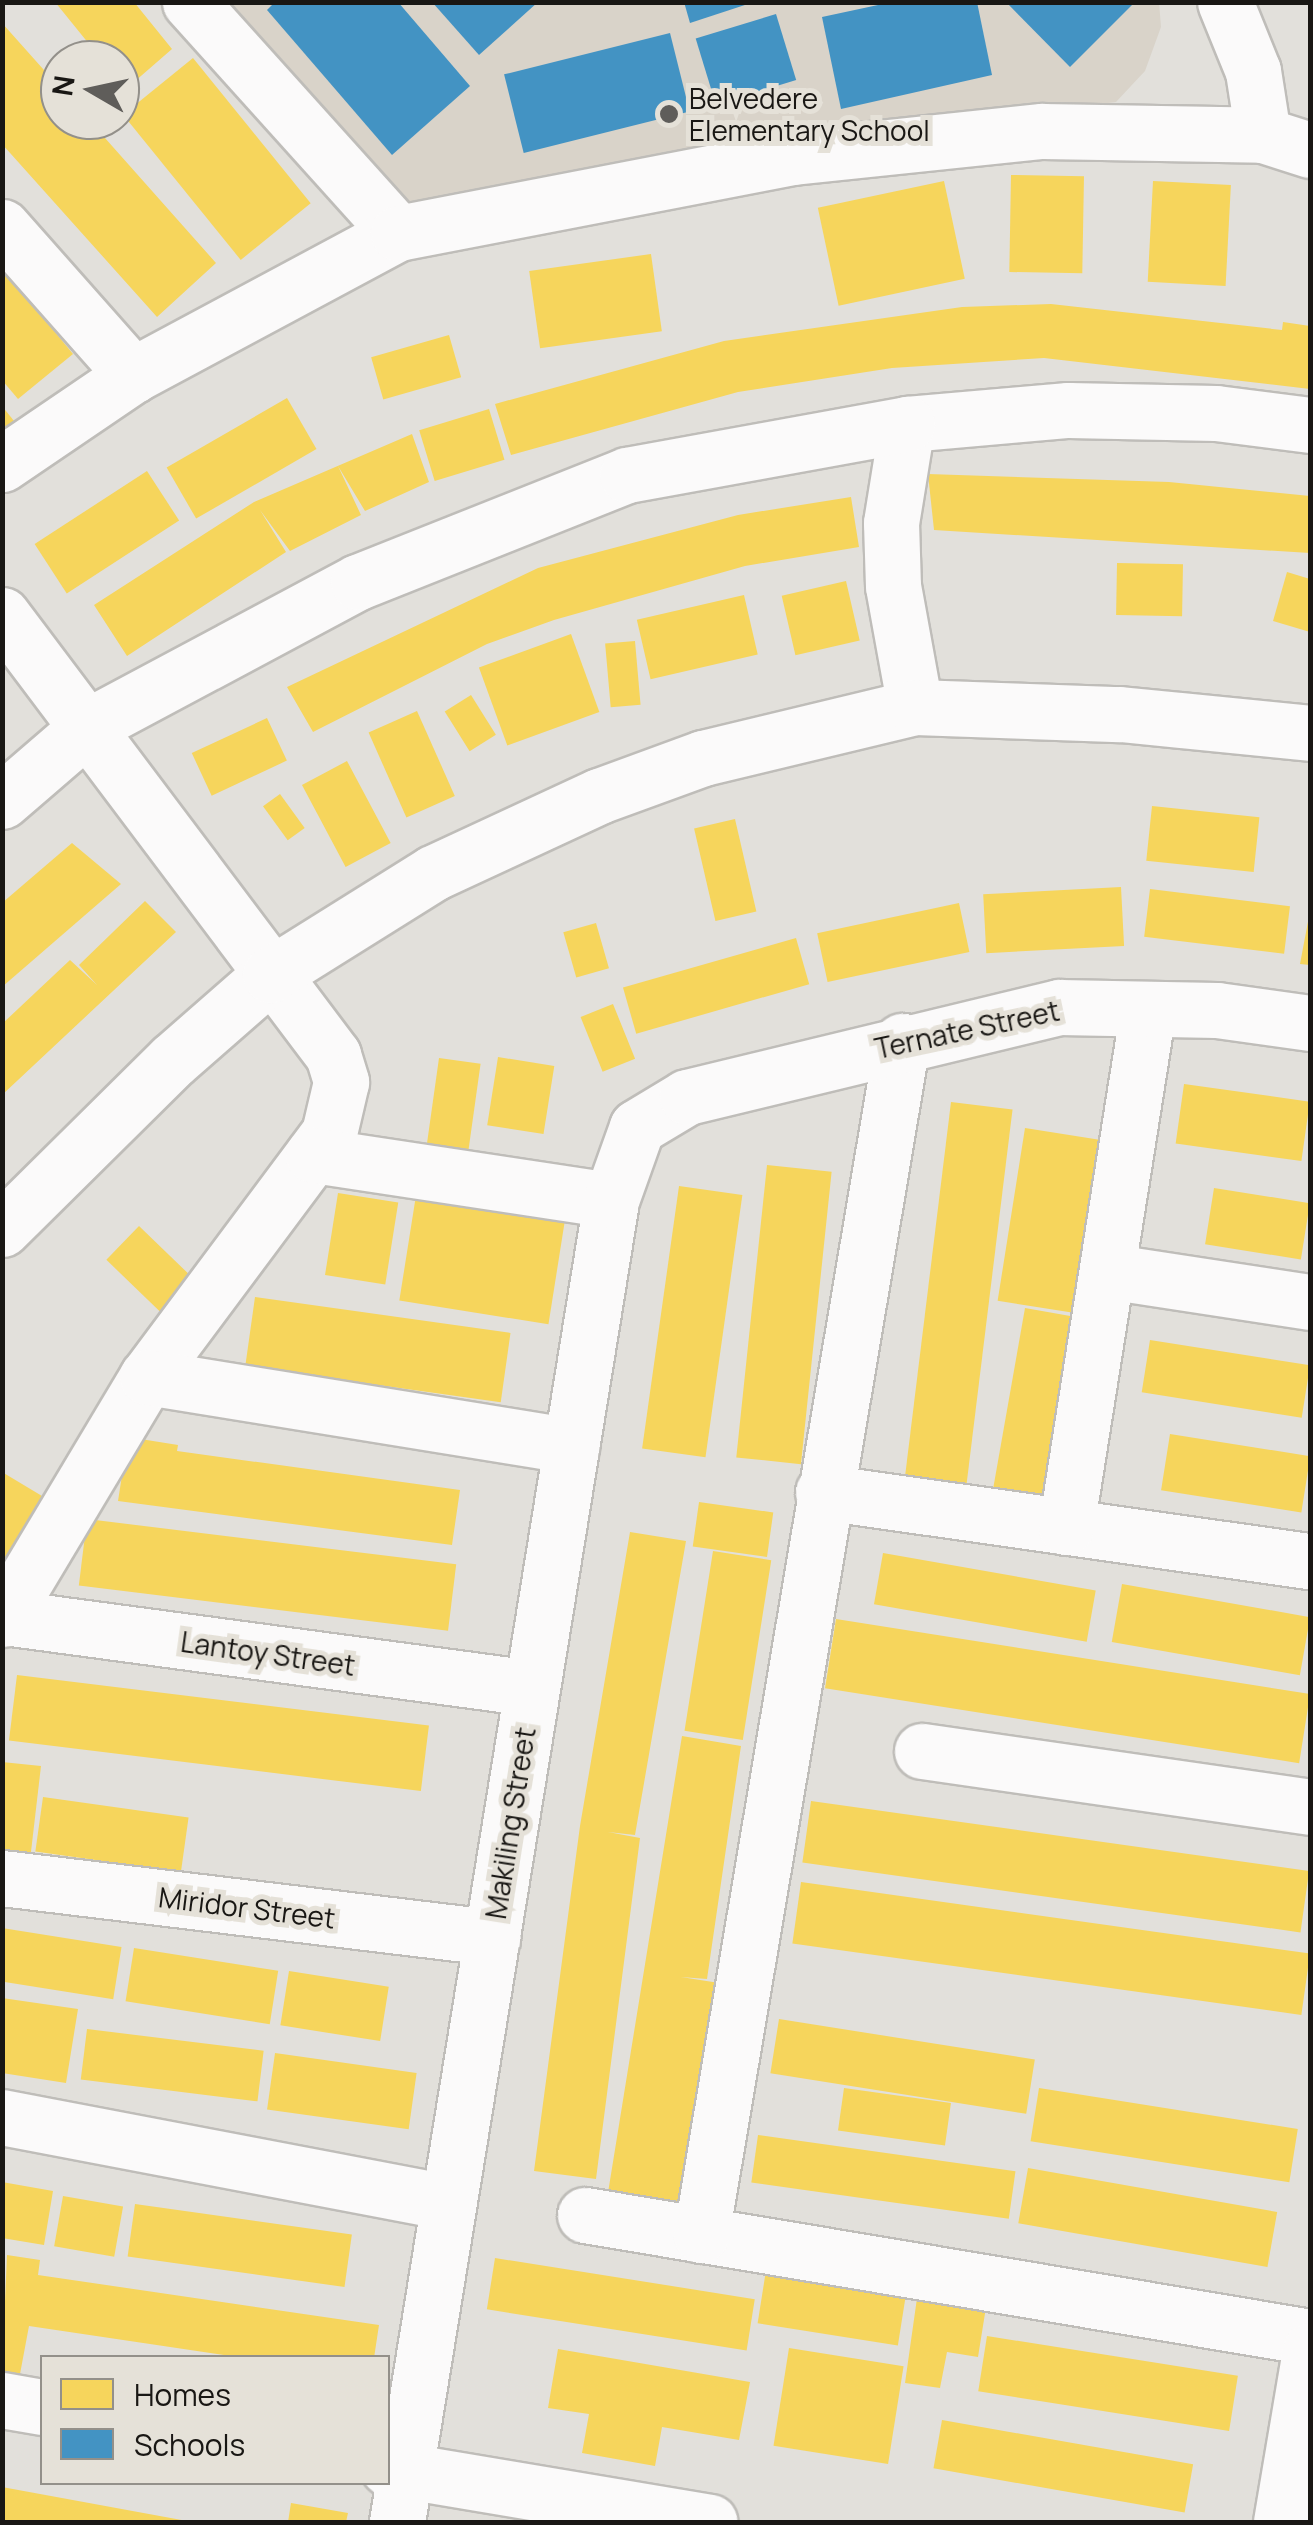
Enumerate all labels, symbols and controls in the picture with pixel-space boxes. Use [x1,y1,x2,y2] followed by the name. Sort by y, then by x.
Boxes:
[40,40,140,140] north arrow
[42,73,83,99] text: N
[689,81,930,147] place label: Belvedere Elementary School
[658,103,680,125] marker: Belvedere Elementary School
[872,993,1062,1065] street label: Ternate Street
[179,1624,357,1682] street label: Lantoy Street
[478,1725,542,1921] street label: Makiling Street
[157,1879,337,1935] street label: Miridor Street
[40,2355,390,2485] legend
[134,2374,231,2415] text: Homes
[134,2424,245,2465] text: Schools

